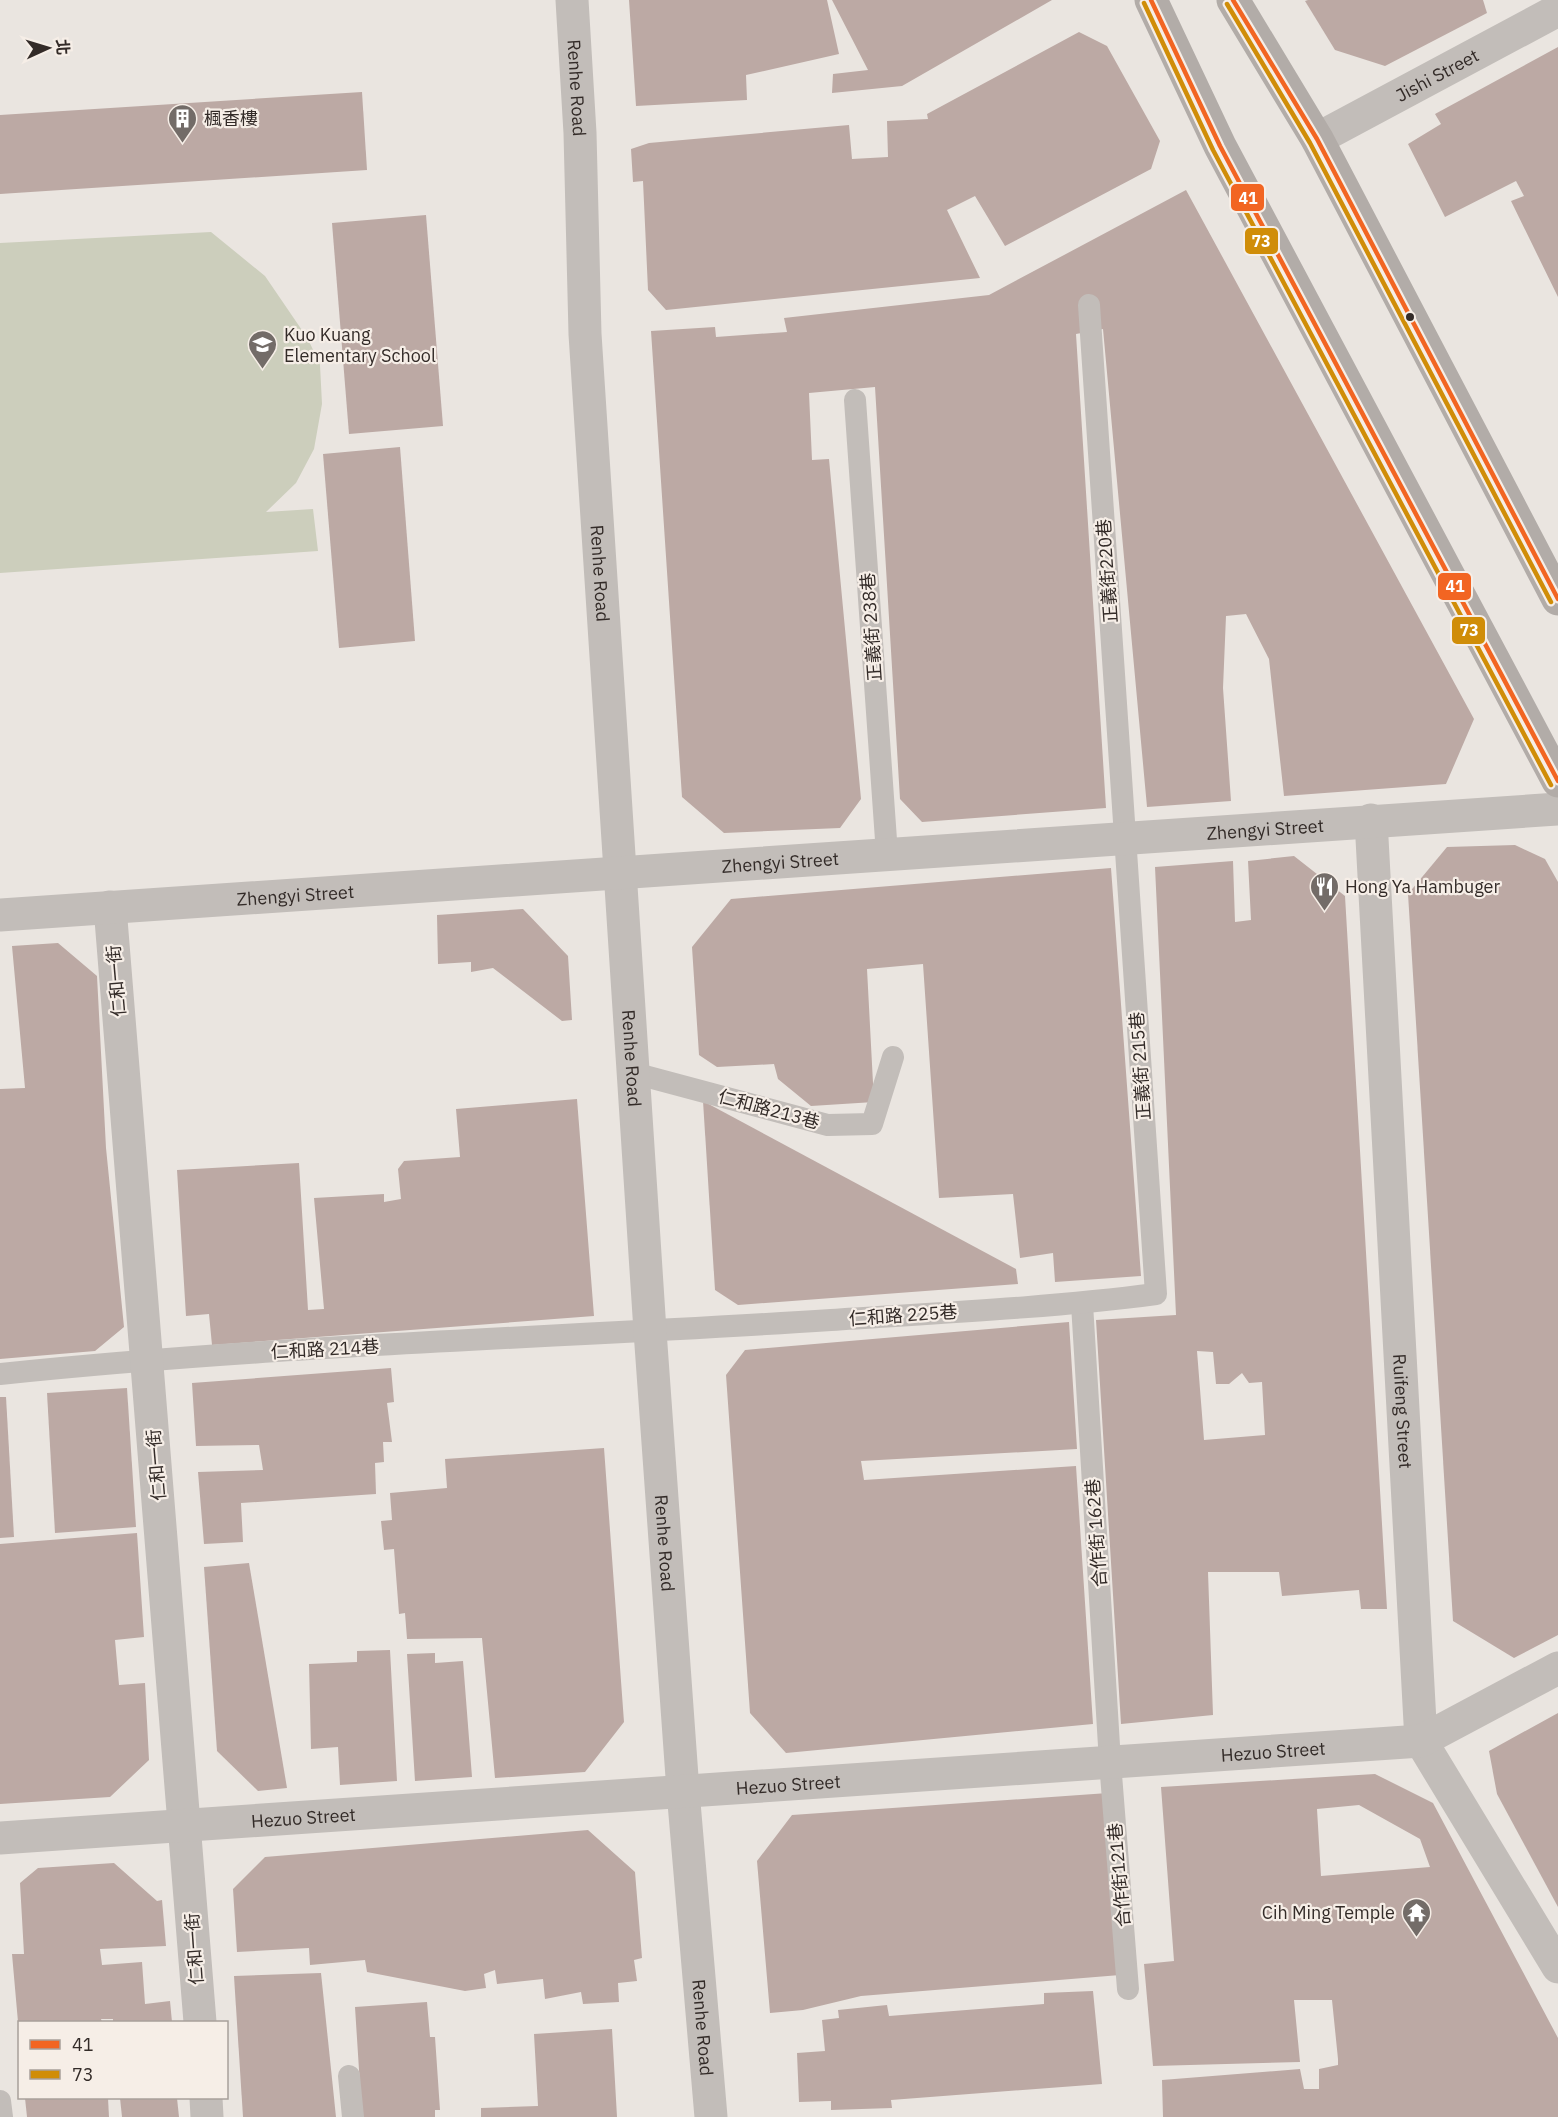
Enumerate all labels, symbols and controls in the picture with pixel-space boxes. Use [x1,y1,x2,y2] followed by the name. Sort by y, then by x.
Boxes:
[18,18,78,78] north arrow
[52,38,73,56] text: 北
[563,39,592,137] street label: Renhe Road
[1391,43,1482,106] street label: Jishi Street
[167,102,199,144] building icon: 楓香樓
[204,107,258,130] place label: 楓香樓
[1230,183,1265,212] line badge: 41
[1238,188,1258,208] text: 41
[1244,227,1279,255] line badge: 73
[1251,231,1271,251] text: 73
[1404,311,1416,323] unlabelled marker
[284,323,436,367] place label: Kuo Kuang Elementary School
[247,328,279,370] school or university icon: Kuo Kuang Elementary School
[1092,518,1122,624] street label: 正義街220巷
[586,524,615,622] street label: Renhe Road
[856,572,886,682] street label: 正義街 238巷
[1437,572,1472,601] line badge: 41
[1445,576,1465,596] text: 41
[1451,616,1486,645] line badge: 73
[1459,620,1479,640] text: 73
[1206,813,1325,844] street label: Zhengyi Street
[721,846,840,877] street label: Zhengyi Street
[1308,870,1340,912] restaurant icon: Hong Ya Hambuger
[1345,875,1500,898] place label: Hong Ya Hambuger
[236,879,355,910] street label: Zhengyi Street
[101,944,131,1018] street label: 仁和一街
[618,1009,647,1107] street label: Renhe Road
[1125,1011,1155,1121] street label: 正義街 215巷
[716,1084,822,1134] street label: 仁和路213巷
[848,1300,958,1330] street label: 仁和路 225巷
[270,1335,380,1363] street label: 仁和路 214巷
[1388,1353,1418,1469] street label: Ruifeng Street
[141,1428,171,1502] street label: 仁和一街
[1081,1478,1111,1588] street label: 合作街 162巷
[650,1494,680,1592] street label: Renhe Road
[1220,1736,1326,1766] street label: Hezuo Street
[735,1769,841,1799] street label: Hezuo Street
[250,1802,356,1832] street label: Hezuo Street
[1103,1822,1135,1928] street label: 合作街121巷
[1400,1896,1432,1938] temple icon: Cih Ming Temple
[1262,1901,1395,1924] place label: Cih Ming Temple
[180,1912,208,1986] street label: 仁和一街
[688,1978,719,2077] street label: Renhe Road
[18,2021,228,2099] legend
[72,2033,94,2056] text: 41
[72,2063,94,2086] text: 73

